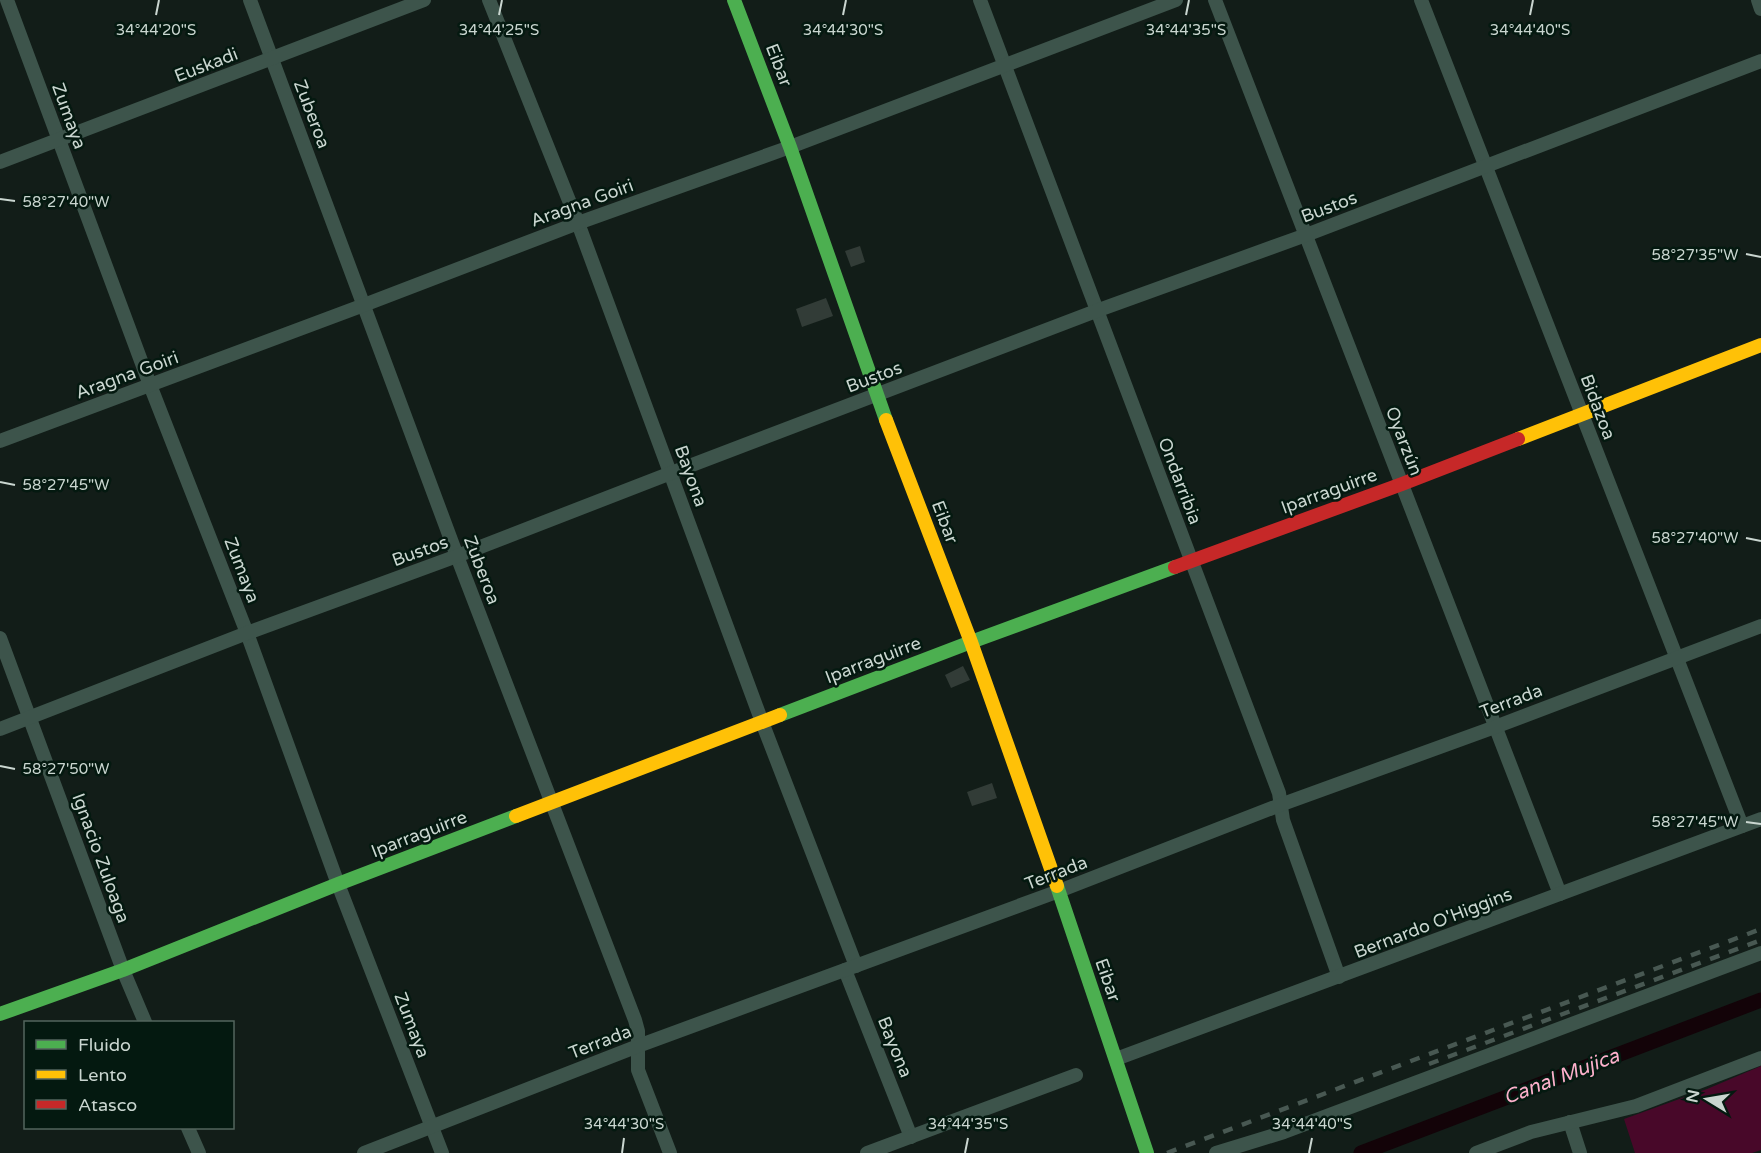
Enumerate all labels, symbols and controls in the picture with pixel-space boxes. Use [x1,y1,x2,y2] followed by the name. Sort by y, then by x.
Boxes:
[116,21,196,39] text: 34°44'20"S
[459,21,539,39] text: 34°44'25"S
[803,21,883,39] text: 34°44'30"S
[1146,21,1226,39] text: 34°44'35"S
[1490,21,1570,39] text: 34°44'40"S
[761,40,797,90] street label: Eibar
[171,43,241,87] street label: Euskadi
[289,77,335,151] street label: Zuberoa
[47,80,91,152] street label: Zumaya
[528,174,636,232] street label: Aragna Goiri
[1298,186,1360,228] street label: Bustos
[23,193,109,211] text: 58°27'40"W
[1652,246,1738,264] text: 58°27'35"W
[73,346,181,404] street label: Aragna Goiri
[843,356,905,398] street label: Bustos
[1575,371,1621,443] street label: Bidazoa
[1381,403,1427,479] street label: Oyarzún
[1153,435,1207,527] street label: Ondarribia
[670,442,712,510] street label: Bayona
[1278,463,1380,519] street label: Iparraguirre
[23,476,109,494] text: 58°27'45"W
[927,497,963,547] street label: Eibar
[1652,529,1738,547] text: 58°27'40"W
[389,531,451,571] street label: Bustos
[459,533,505,607] street label: Zuberoa
[219,534,265,606] street label: Zumaya
[822,632,924,688] street label: Iparraguirre
[1477,679,1545,723] street label: Terrada
[23,760,109,778] text: 58°27'50"W
[67,790,135,926] street label: Ignacio Zuloaga
[368,806,470,862] street label: Iparraguirre
[1652,813,1738,831] text: 58°27'45"W
[1022,851,1090,895] street label: Terrada
[1351,883,1515,963] street label: Bernardo O'Higgins
[1090,955,1126,1005] street label: Eibar
[389,989,435,1061] street label: Zumaya
[873,1013,917,1081] street label: Bayona
[566,1020,634,1064] street label: Terrada
[24,1021,234,1129] legend
[78,1034,131,1056] text: Fluido
[1500,1044,1623,1110] water label: Canal Mujica
[78,1064,127,1086] text: Lento
[1677,1069,1737,1129] north arrow
[1682,1088,1704,1105] text: N
[78,1094,137,1116] text: Atasco
[584,1115,664,1133] text: 34°44'30"S
[928,1115,1008,1133] text: 34°44'35"S
[1272,1115,1352,1133] text: 34°44'40"S

